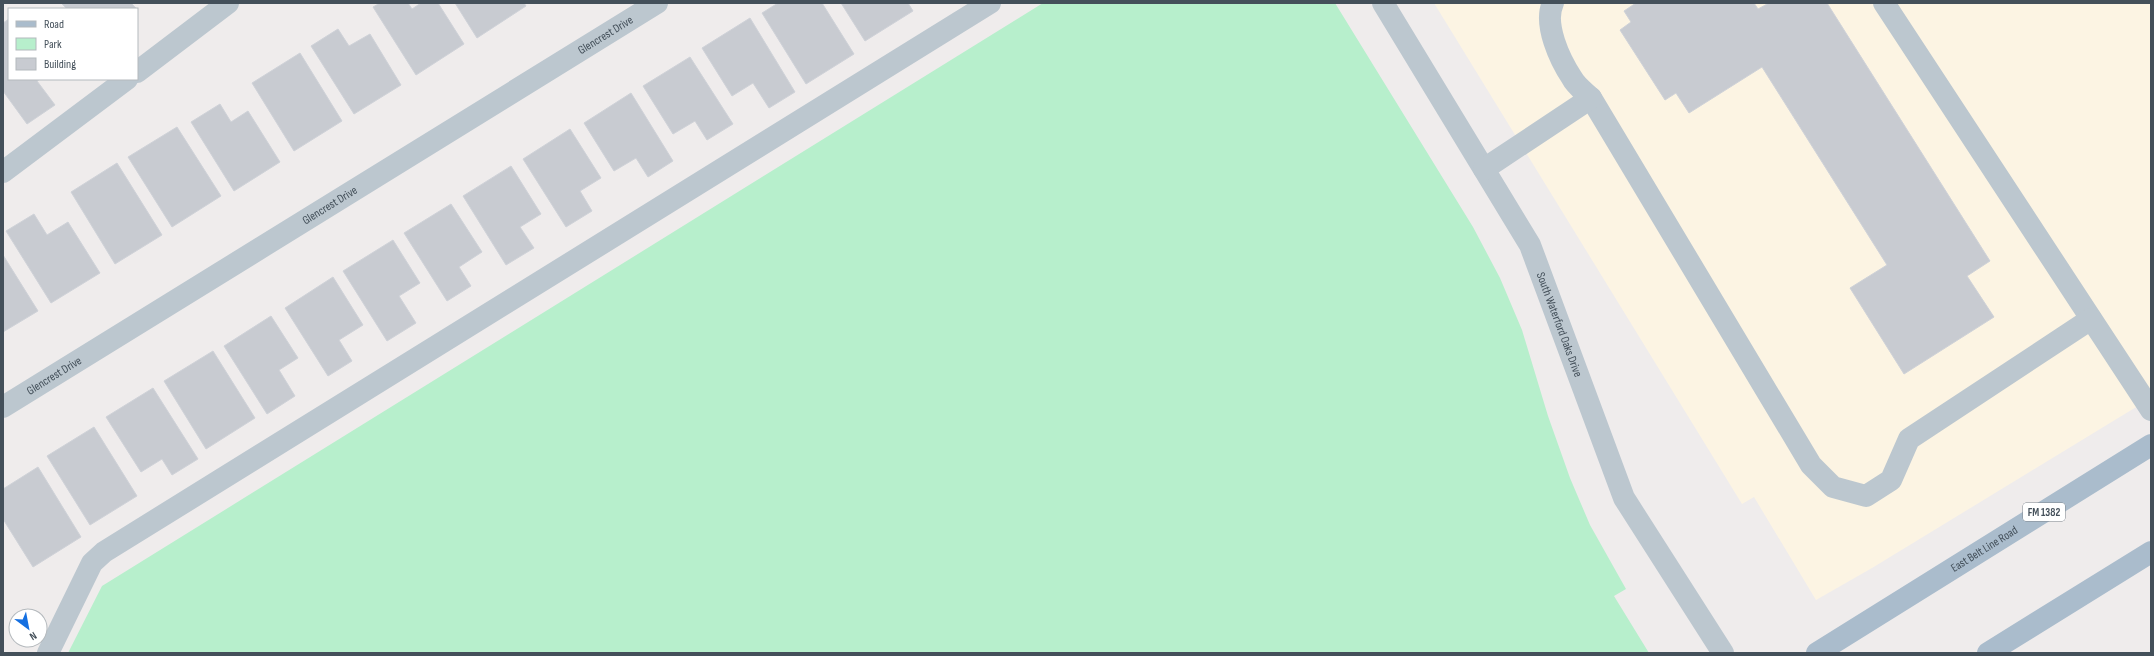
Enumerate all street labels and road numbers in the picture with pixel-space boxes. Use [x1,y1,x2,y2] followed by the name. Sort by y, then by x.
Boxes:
[575,13,636,58] street label: Glencrest Drive
[300,183,360,228] street label: Glencrest Drive
[1533,270,1585,379] street label: South Waterford Oaks Drive
[24,353,85,399] street label: Glencrest Drive
[2023,503,2065,521] road number: FM 1382
[1948,523,2021,576] street label: East Belt Line Road

